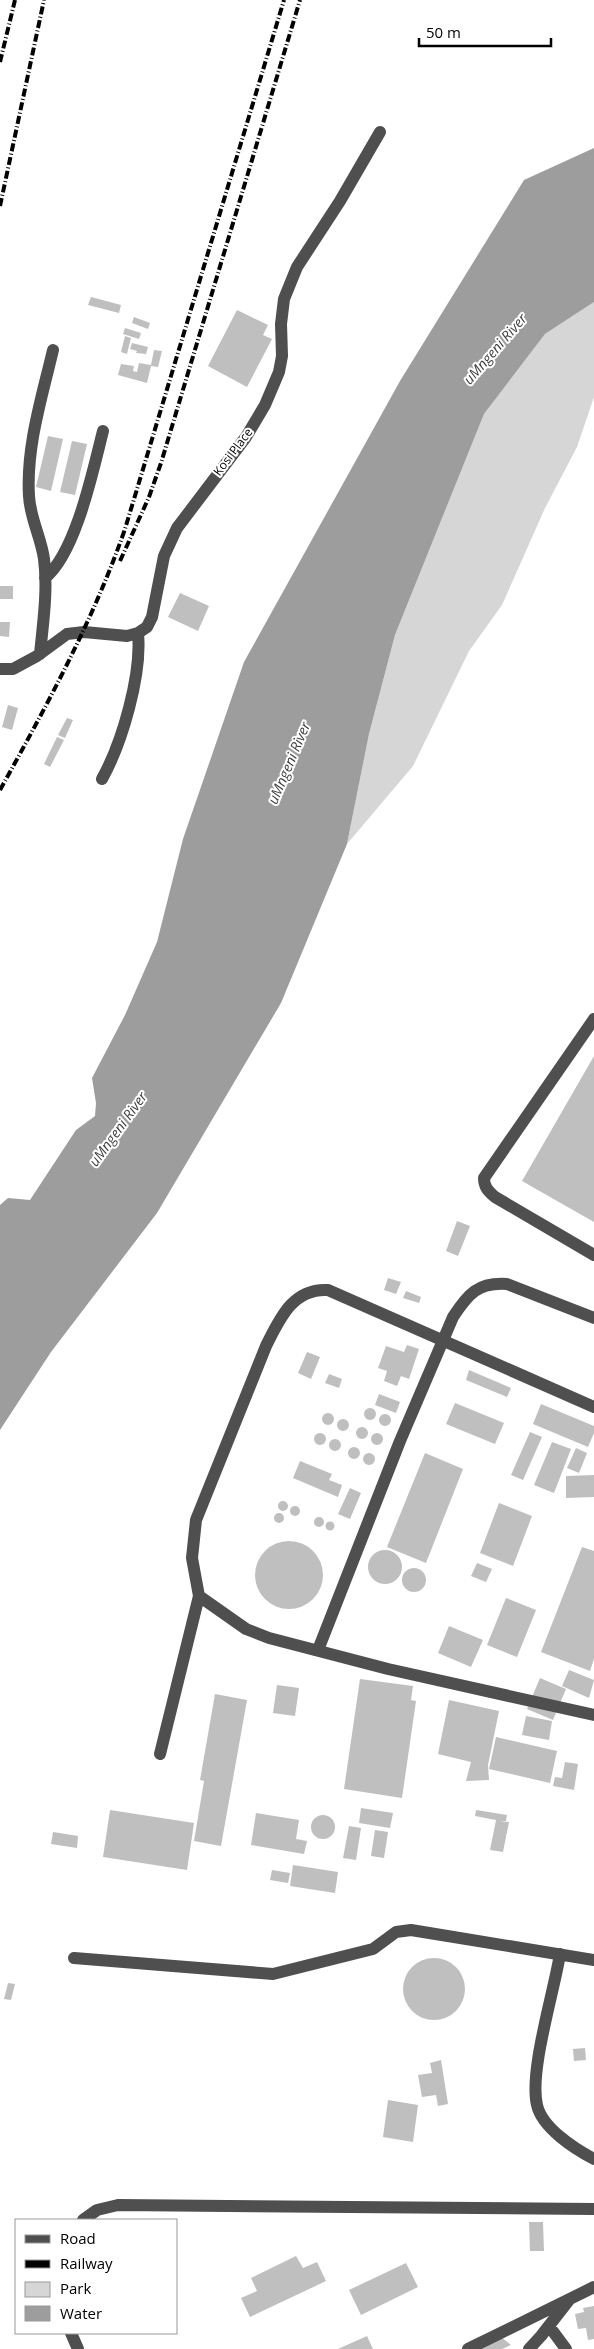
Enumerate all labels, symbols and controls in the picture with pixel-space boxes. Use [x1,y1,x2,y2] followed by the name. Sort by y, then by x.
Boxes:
[419,15,552,47] scale bar
[426,22,461,42] text: 50 m
[459,309,531,388] water label: uMngeni River
[209,424,256,479] street label: Kosi Place
[263,718,315,807] water label: uMngeni River
[84,1087,151,1170] water label: uMngeni River
[15,2219,178,2334] legend
[60,2228,96,2248] text: Road
[60,2253,113,2273] text: Railway
[60,2278,91,2298] text: Park
[60,2303,102,2323] text: Water

